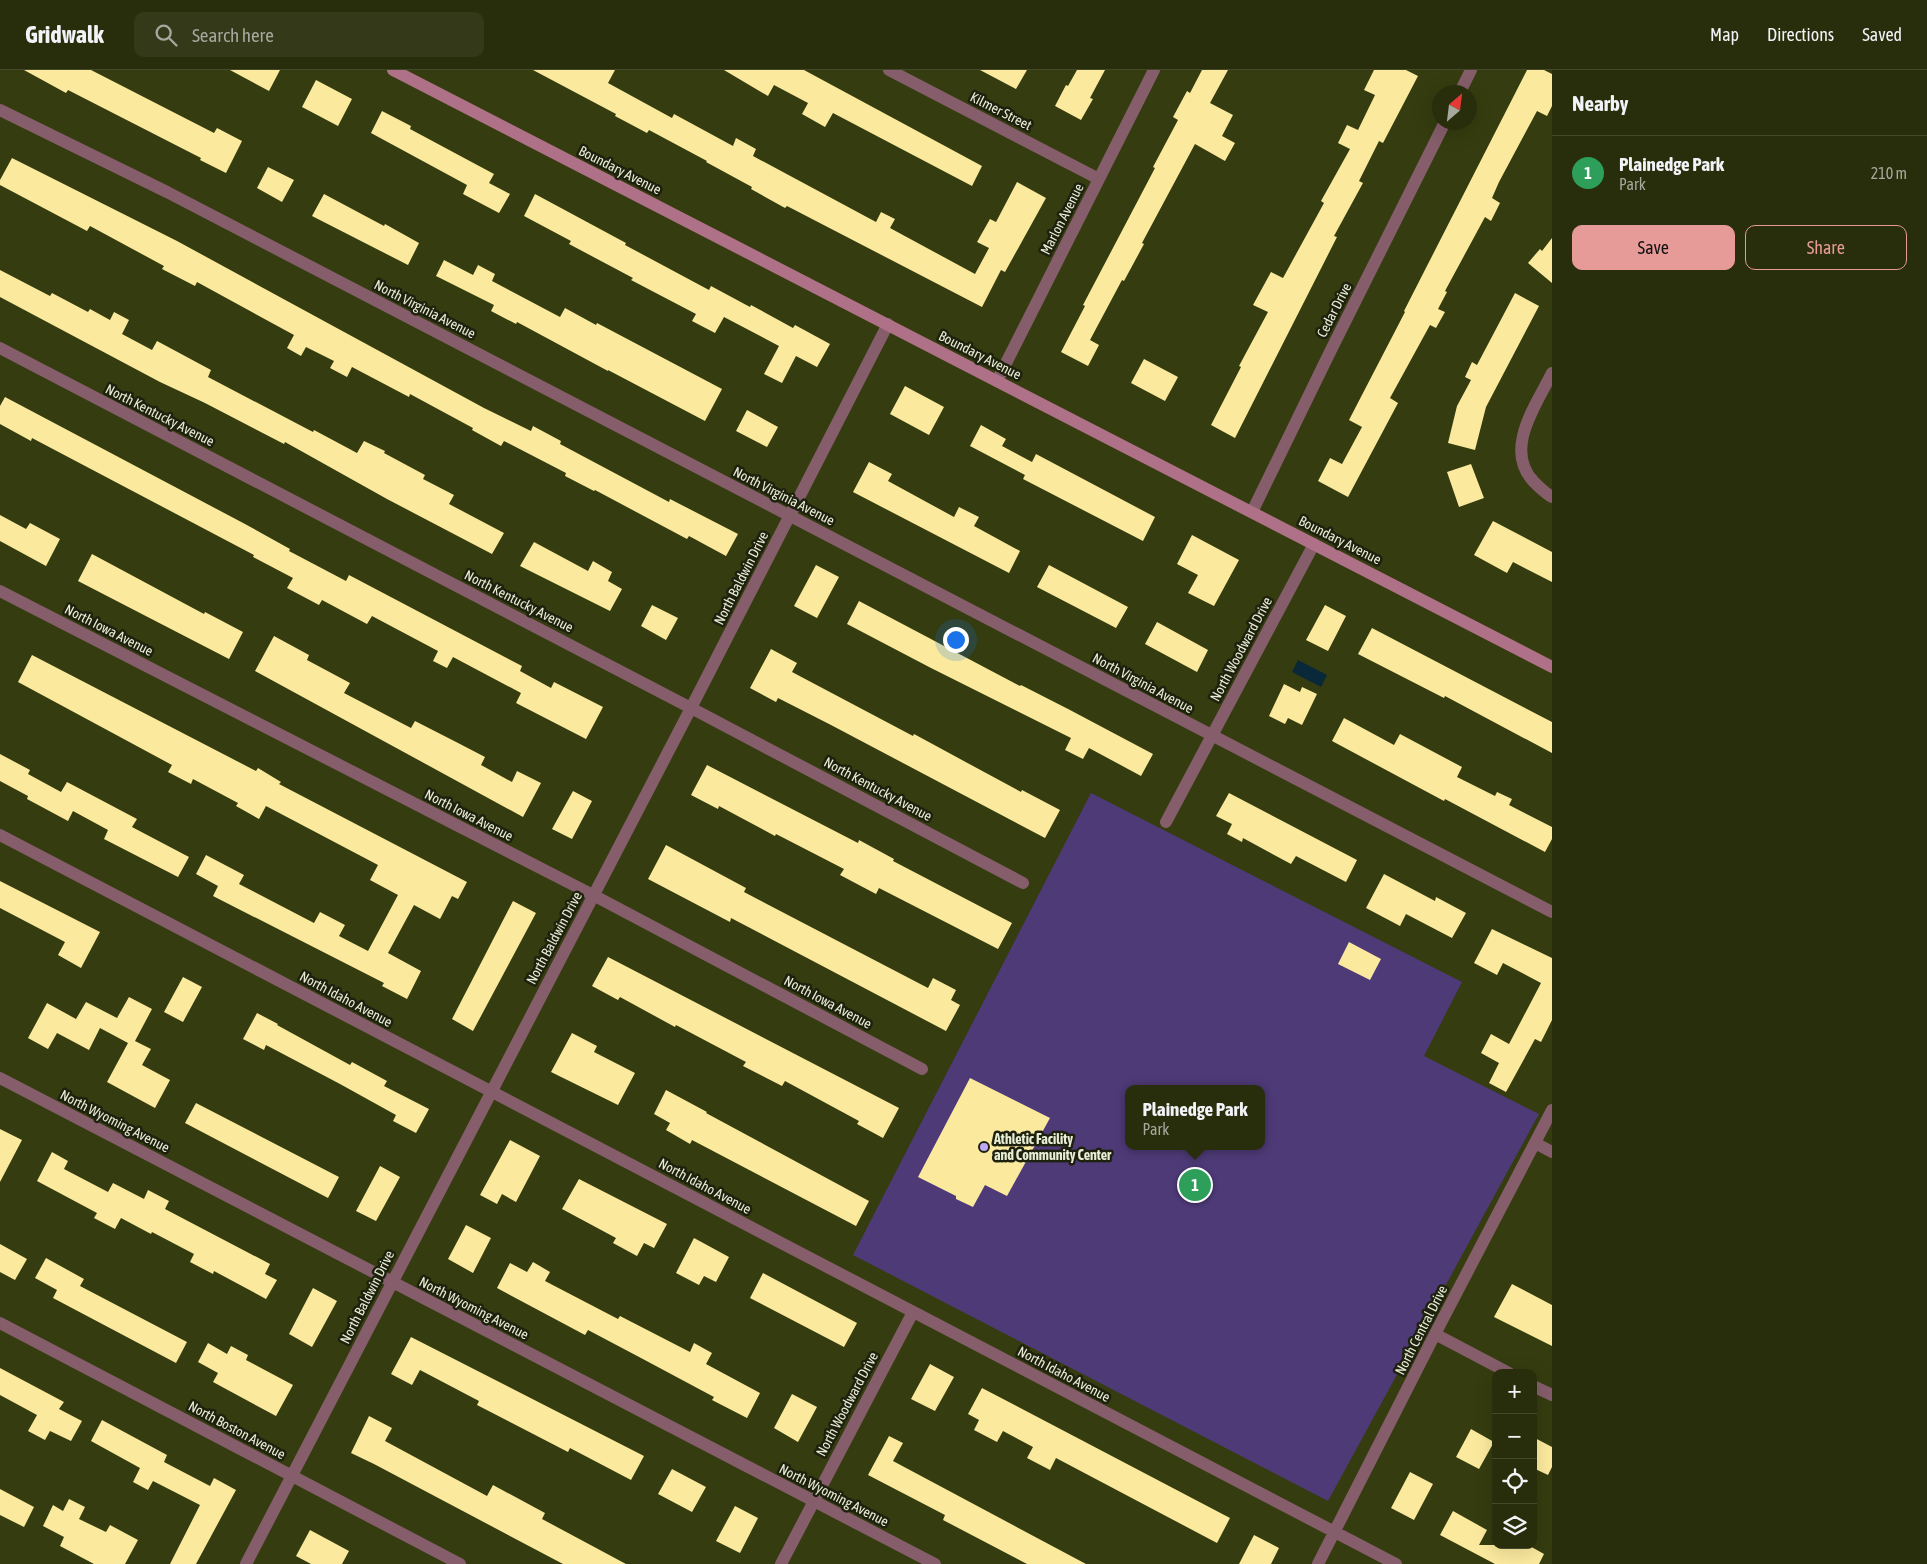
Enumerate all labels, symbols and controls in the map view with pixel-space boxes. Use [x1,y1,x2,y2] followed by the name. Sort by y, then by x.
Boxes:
[134,12,484,57] search box
[25,21,104,48] text: Gridwalk
[152,21,180,49] icon: search
[192,24,274,46] text: Search here
[1710,24,1739,45] text: Map
[1767,24,1834,45] text: Directions
[1862,24,1902,45] text: Saved
[1432,85,1477,130] north arrow
[968,89,1034,133] street label: Kilmer Street
[1572,91,1628,115] text: Nearby
[576,142,664,198] street label: Boundary Avenue
[1619,153,1724,175] text: Plainedge Park
[1584,164,1592,182] text: 1
[1871,164,1907,182] text: 210 m
[1619,175,1646,193] text: Park
[1037,181,1087,257] street label: Marlon Avenue
[1572,225,1735,270] button: Save
[1745,225,1907,270] button: Share
[372,276,478,342] street label: North Virginia Avenue
[1313,280,1355,340] street label: Cedar Drive
[936,327,1024,383] street label: Boundary Avenue
[103,381,217,449] street label: North Kentucky Avenue
[731,463,837,529] street label: North Virginia Avenue
[1296,512,1384,568] street label: Boundary Avenue
[711,529,771,627] street label: North Baldwin Drive
[462,567,576,635] street label: North Kentucky Avenue
[1207,594,1275,704] street label: North Woodward Drive
[62,601,156,659] street label: North Iowa Avenue
[943,627,969,653] your location
[1090,650,1196,716] street label: North Virginia Avenue
[821,754,935,824] street label: North Kentucky Avenue
[422,786,516,844] street label: North Iowa Avenue
[523,889,585,987] street label: North Baldwin Drive
[297,968,395,1030] street label: North Idaho Avenue
[781,972,875,1032] street label: North Iowa Avenue
[1125,1085,1265,1150] popup
[58,1086,172,1156] street label: North Wyoming Avenue
[1142,1098,1248,1120] text: Plainedge Park
[1142,1120,1169,1138] text: Park
[993,1131,1112,1163] place label: Athletic Facility and Community Center
[978,1141,990,1153] marker: Athletic Facility and Community Center
[656,1155,754,1217] street label: North Idaho Avenue
[1179,1166,1211,1204] pin: 1
[337,1248,397,1346] street label: North Baldwin Drive
[417,1273,531,1343] street label: North Wyoming Avenue
[1392,1283,1450,1377] street label: North Central Drive
[1015,1343,1113,1405] street label: North Idaho Avenue
[813,1349,881,1459] street label: North Woodward Drive
[1492,1369,1537,1549] map controls
[1492,1369,1537,1414] button: +
[186,1398,288,1462] street label: North Boston Avenue
[1492,1414,1537,1459] button: −
[1492,1459,1537,1504] button: locate
[777,1460,891,1530] street label: North Wyoming Avenue
[1492,1504,1537,1549] button: layers

